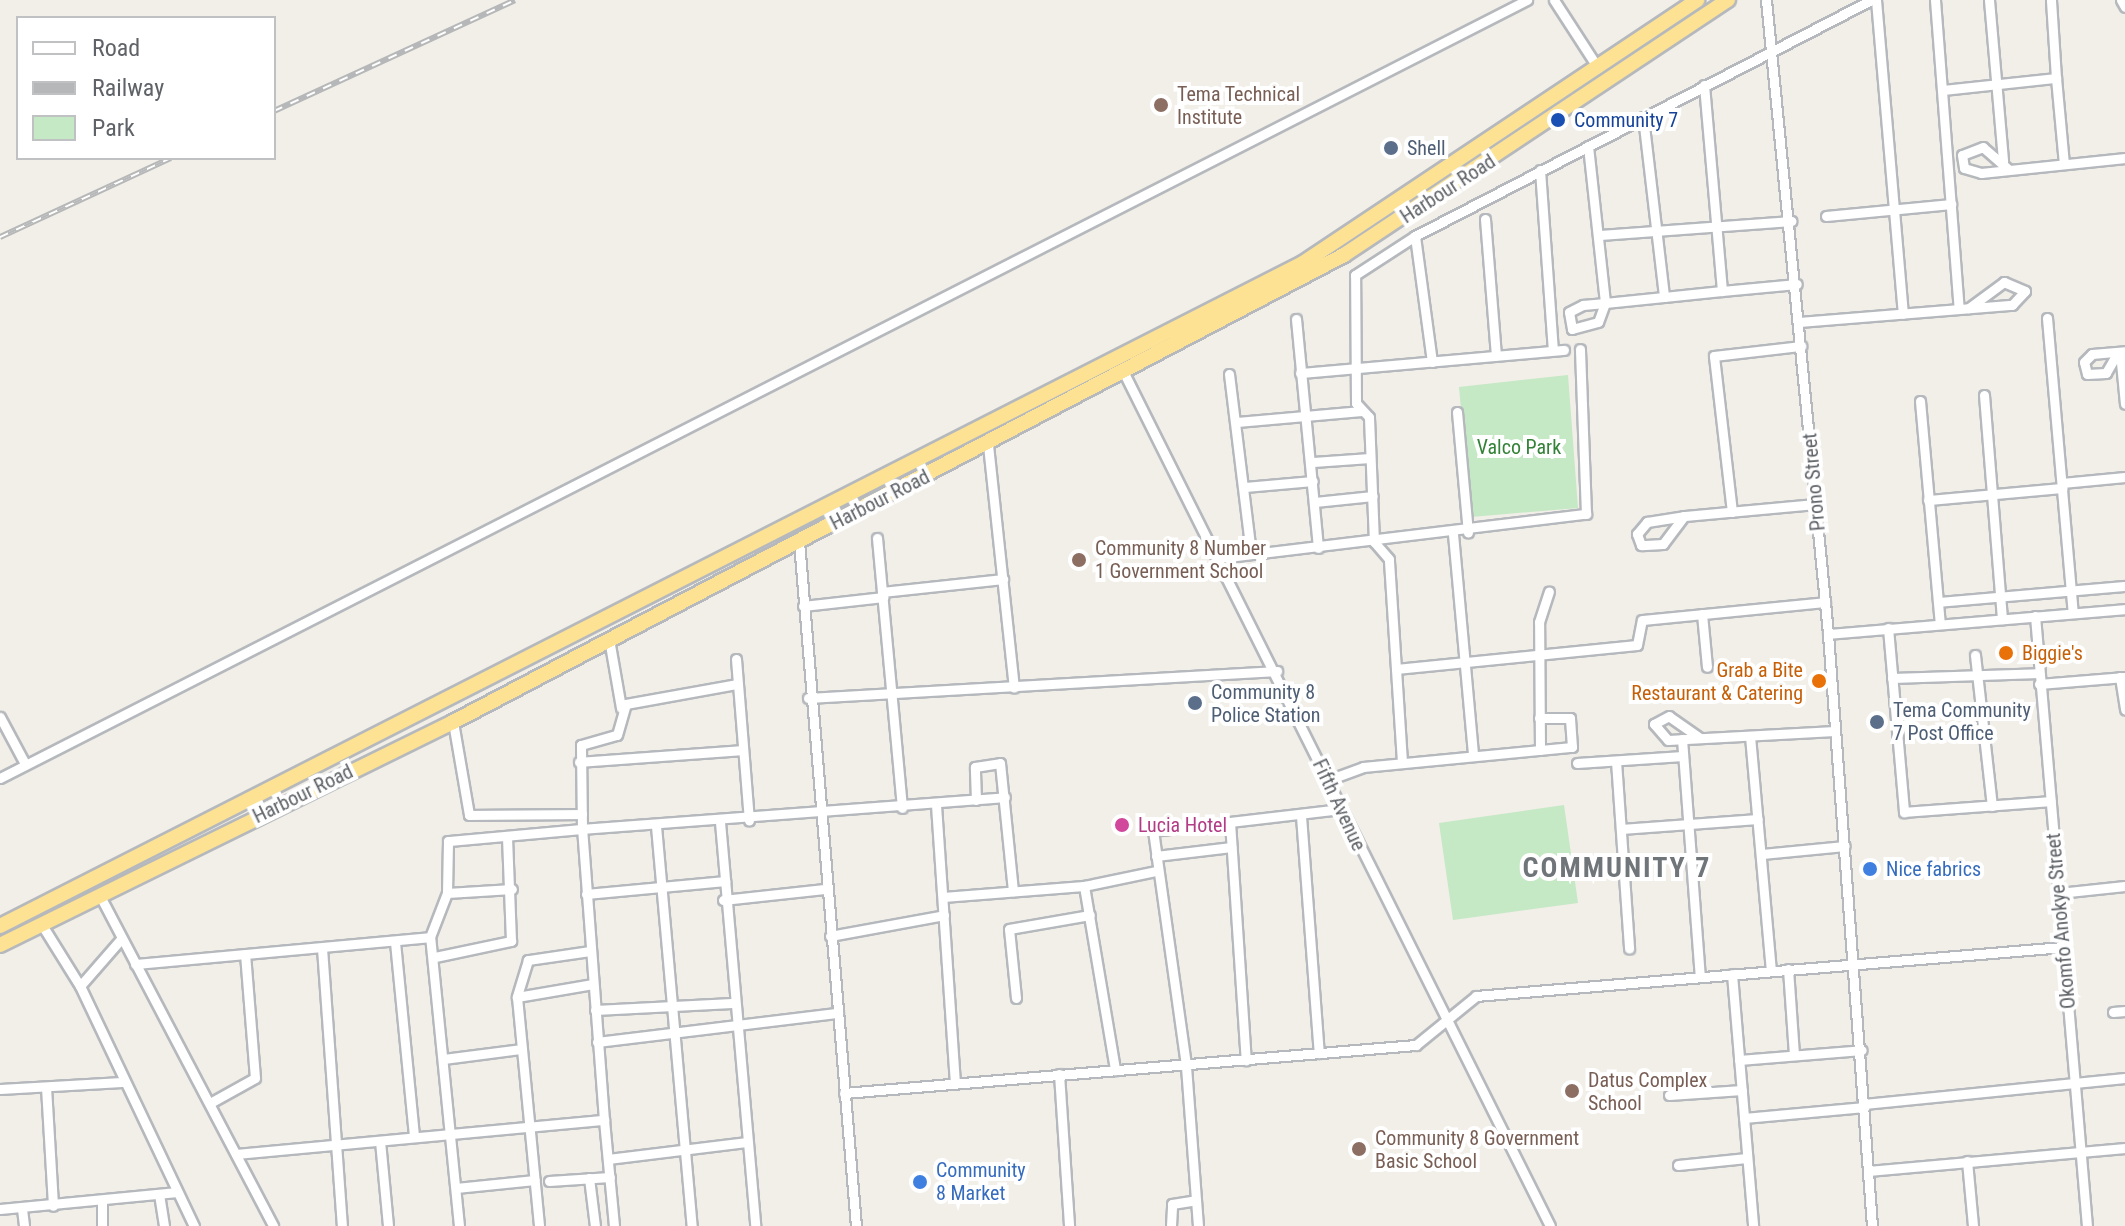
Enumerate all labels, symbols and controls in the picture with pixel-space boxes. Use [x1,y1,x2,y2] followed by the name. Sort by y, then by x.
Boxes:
[16,16,276,160] legend
[92,34,140,62] text: Road
[92,74,164,102] text: Railway
[1177,82,1300,129] place label: Tema Technical Institute
[1152,96,1170,114] marker: Tema Technical Institute
[1574,108,1678,132] place label: Community 7
[1549,111,1567,129] marker: Community 7
[92,114,135,142] text: Park
[1407,136,1446,160] place label: Shell
[1382,139,1400,157] marker: Shell
[1396,149,1500,229] street label: Harbour Road
[1798,432,1830,532] street label: Prono Street
[1477,435,1561,459] park label: Valco Park
[826,465,934,535] street label: Harbour Road
[1095,536,1266,583] place label: Community 8 Number 1 Government School
[1070,551,1088,569] marker: Community 8 Number 1 Government School
[2022,641,2083,665] place label: Biggie's
[1997,644,2015,662] marker: Biggie's
[1631,658,1803,705] place label: Grab a Bite Restaurant & Catering
[1810,672,1828,690] marker: Grab a Bite Restaurant & Catering
[1211,680,1320,727] place label: Community 8 Police Station
[1186,694,1204,712] marker: Community 8 Police Station
[1893,698,2031,745] place label: Tema Community 7 Post Office
[1868,713,1886,731] marker: Tema Community 7 Post Office
[1307,755,1371,855] street label: Fifth Avenue
[249,759,357,829] street label: Harbour Road
[1138,813,1227,837] place label: Lucia Hotel
[1113,816,1131,834] marker: Lucia Hotel
[2041,832,2081,1010] street label: Okomfo Anokye Street
[1523,851,1711,885] district label: COMMUNITY 7
[1886,857,1981,881] place label: Nice fabrics
[1861,860,1879,878] marker: Nice fabrics
[1588,1068,1707,1115] place label: Datus Complex School
[1563,1082,1581,1100] marker: Datus Complex School
[1375,1126,1579,1173] place label: Community 8 Government Basic School
[1350,1140,1368,1158] marker: Community 8 Government Basic School
[936,1158,1026,1205] place label: Community 8 Market
[911,1173,929,1191] marker: Community 8 Market

